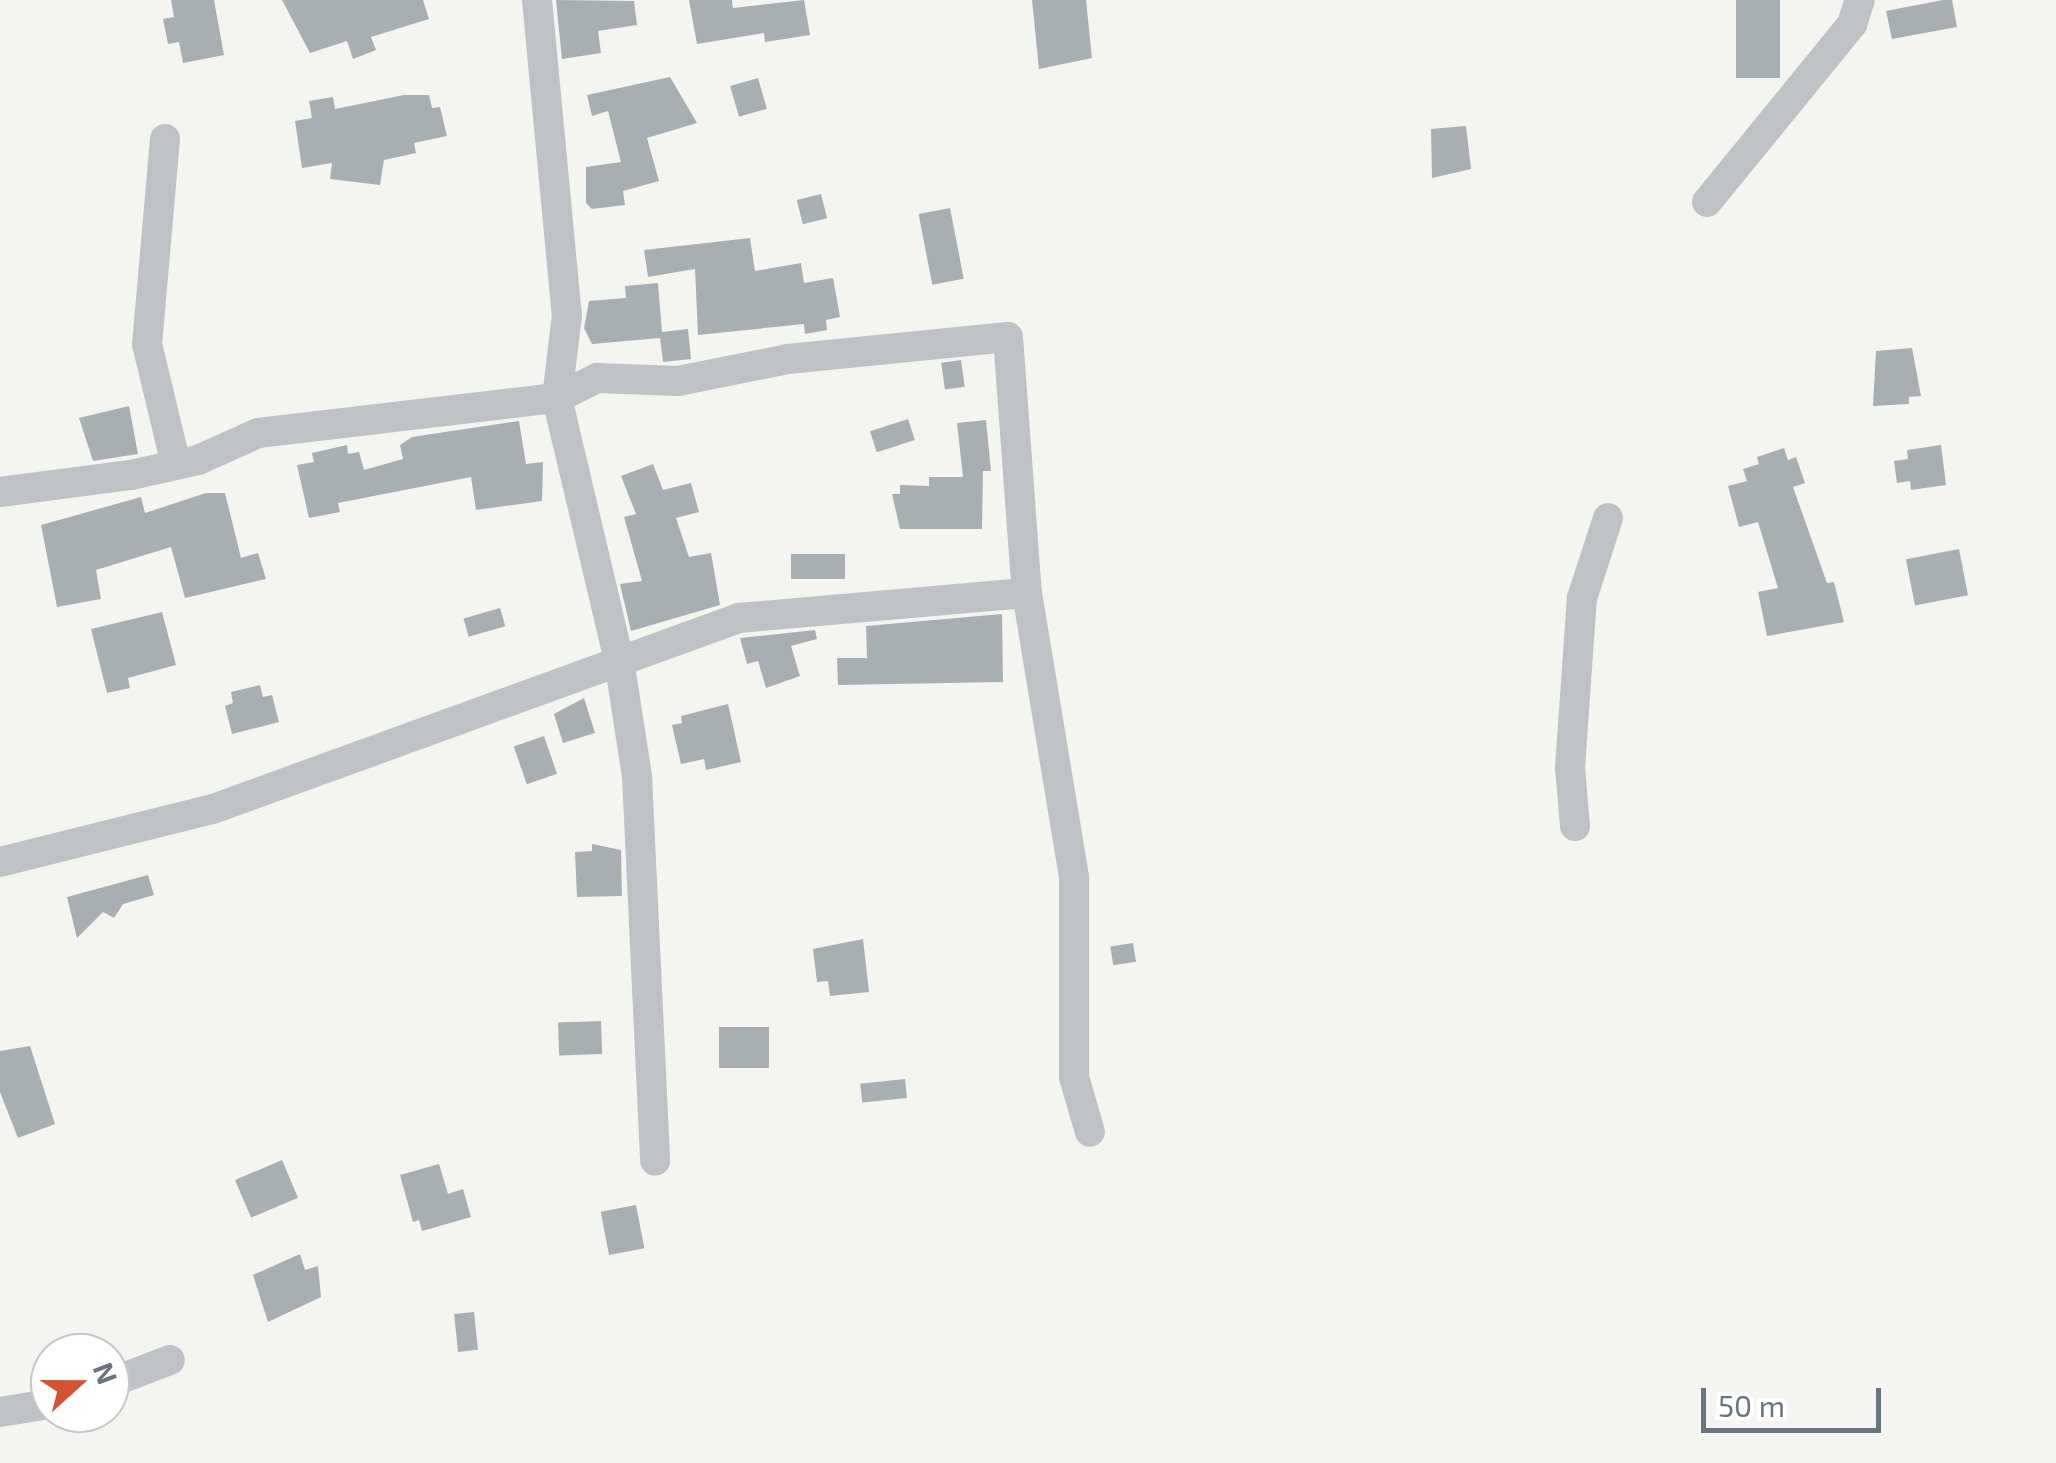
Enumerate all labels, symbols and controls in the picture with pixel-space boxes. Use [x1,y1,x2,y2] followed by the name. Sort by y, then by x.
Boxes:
[30,1333,130,1433] north arrow
[87,1357,126,1388] text: N
[1706,1368,1886,1430] scale bar
[1718,1387,1785,1423] text: 50 m

